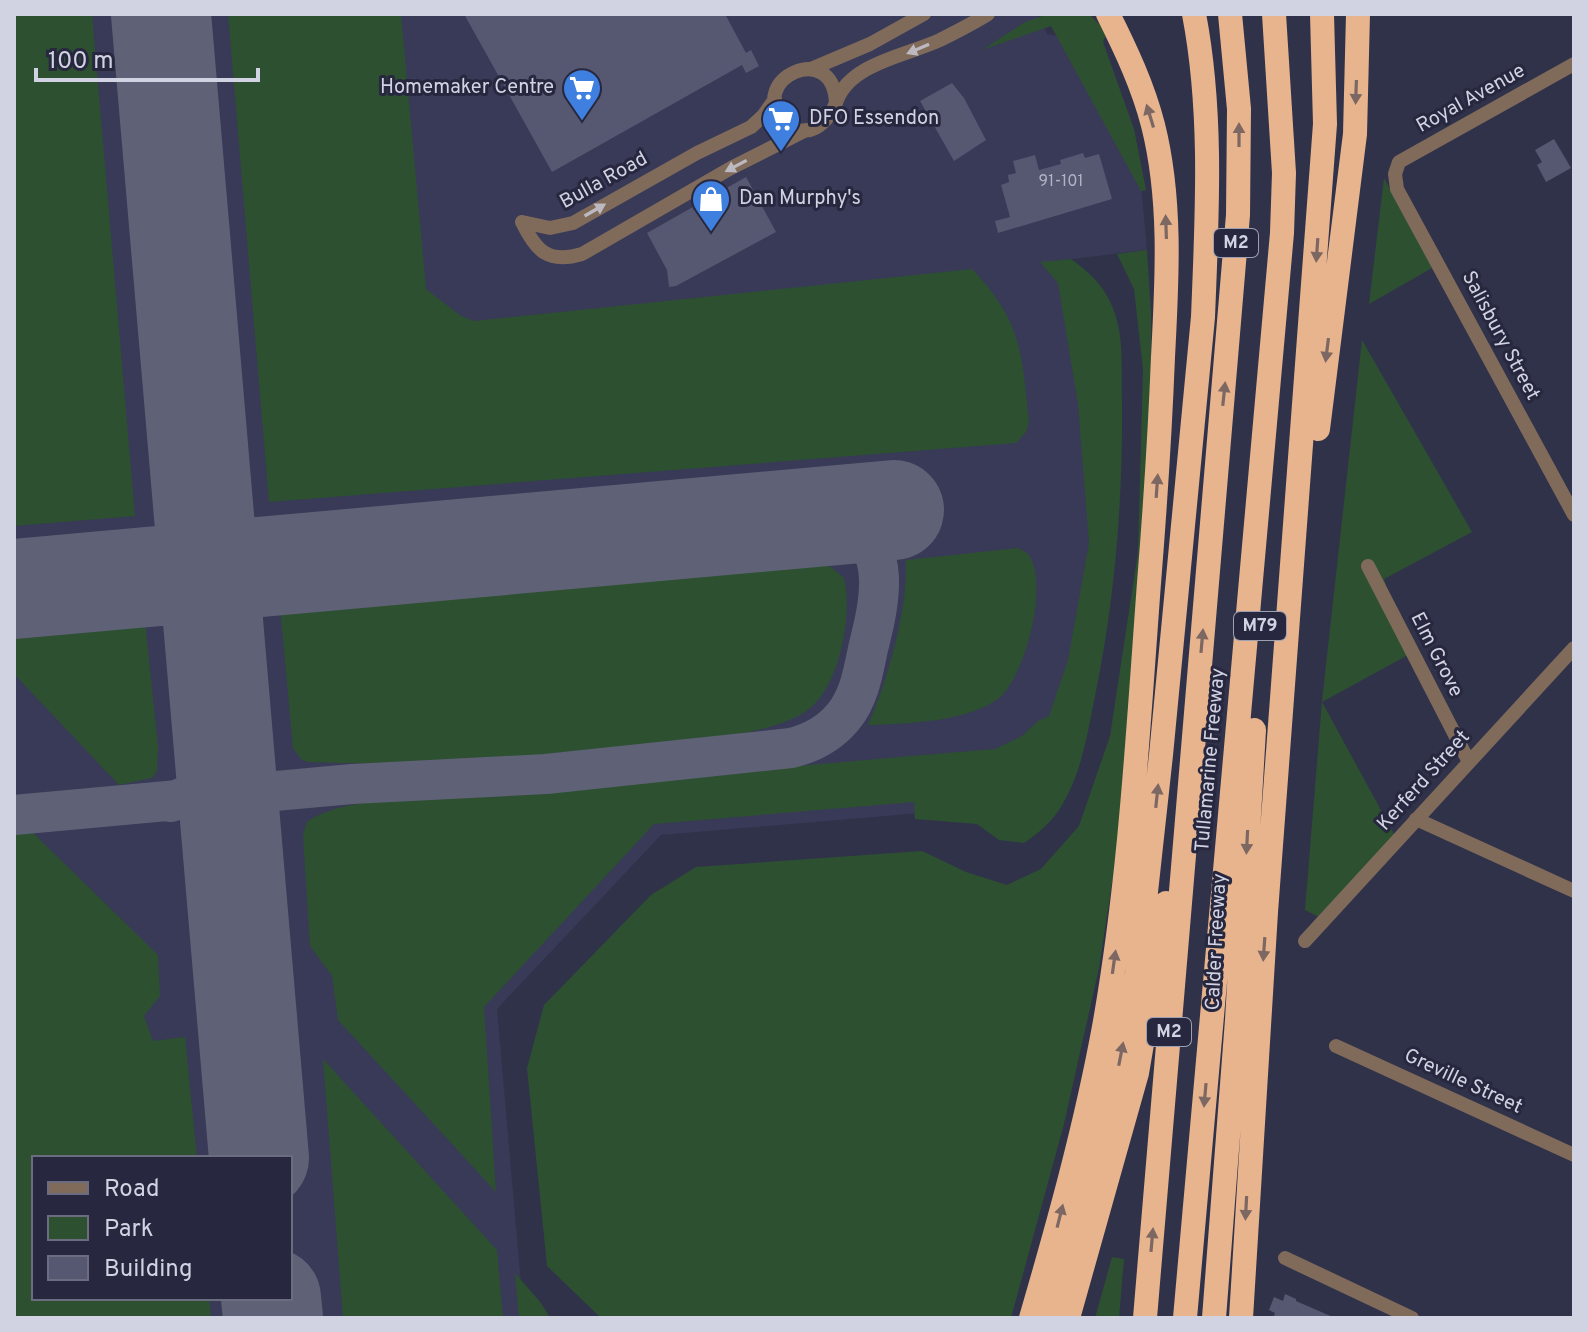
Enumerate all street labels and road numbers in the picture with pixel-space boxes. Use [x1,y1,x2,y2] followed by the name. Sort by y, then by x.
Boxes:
[1412,58,1530,140] street label: Royal Avenue
[556,146,652,216] street label: Bulla Road
[1214,229,1258,257] road number: M2
[1455,267,1545,405] street label: Salisbury Street
[1404,608,1468,702] street label: Elm Grove
[1234,612,1286,640] road number: M79
[1190,667,1232,853] street label: Tullamarine Freeway
[1372,725,1476,837] street label: Kerferd Street
[1200,873,1234,1011] street label: Calder Freeway
[1147,1018,1191,1046] road number: M2
[1400,1043,1526,1121] street label: Greville Street

